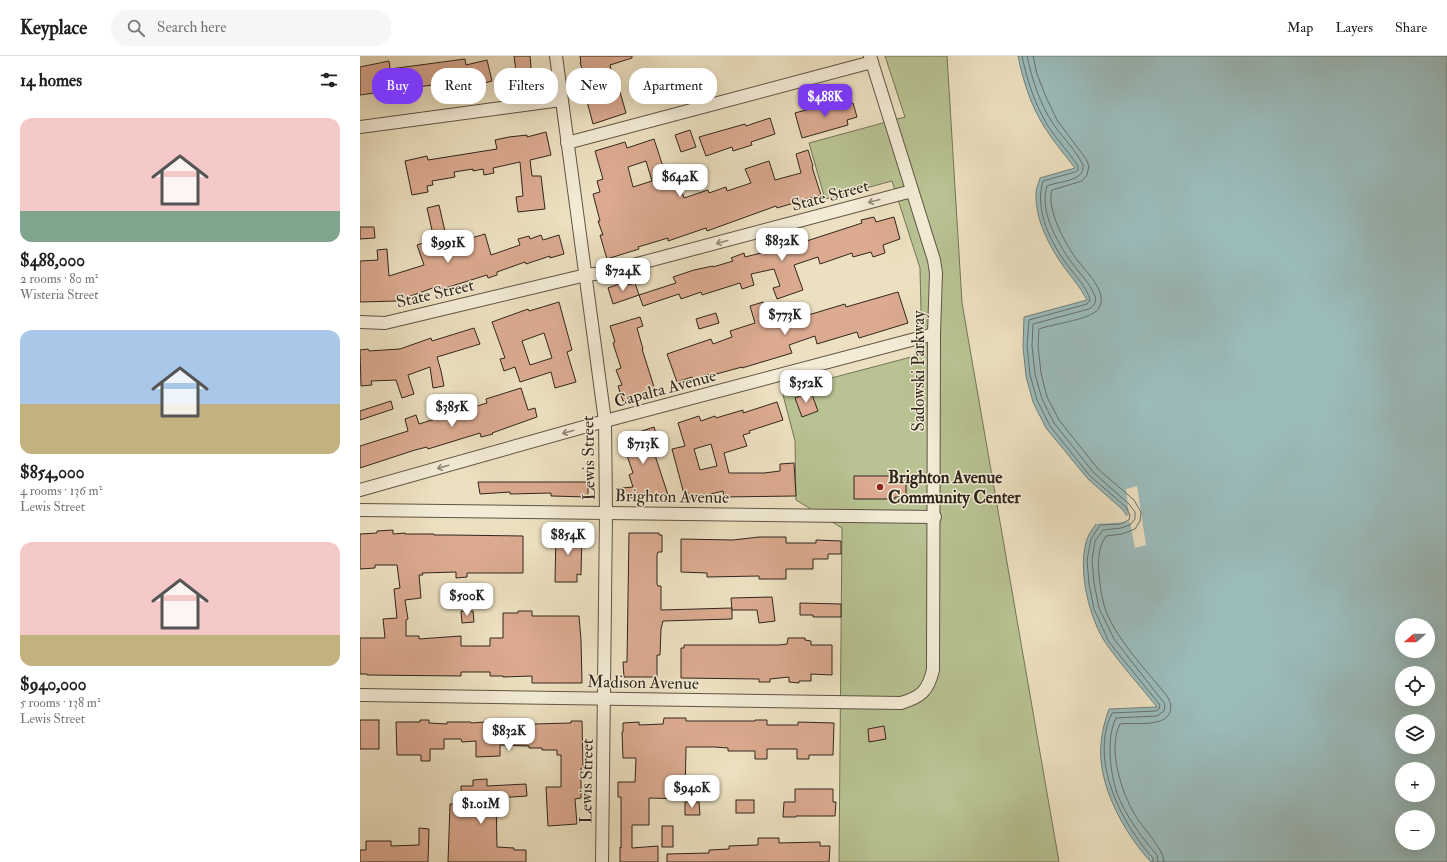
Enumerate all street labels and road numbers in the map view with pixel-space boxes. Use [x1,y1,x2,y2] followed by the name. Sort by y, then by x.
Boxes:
[789,175,872,216] street label: State Street
[394,274,476,313] street label: State Street
[908,310,930,431] street label: Sadowski Parkway
[612,365,719,413] street label: Capalta Avenue
[577,415,600,501] street label: Lewis Street
[615,485,729,508] street label: Brighton Avenue
[587,671,699,694] street label: Madison Avenue
[575,738,598,824] street label: Lewis Street

